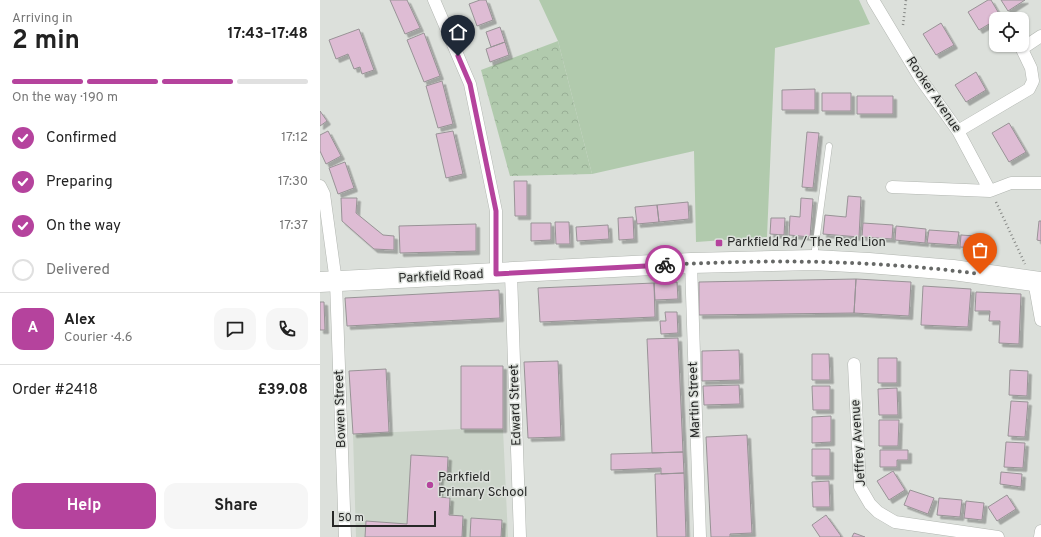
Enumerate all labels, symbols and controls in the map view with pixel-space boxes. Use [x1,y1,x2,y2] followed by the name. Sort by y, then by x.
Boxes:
[12,11,73,27] text: Arriving in
[989,12,1029,52] map controls
[989,12,1029,52] button: locate
[441,15,475,56] pin
[447,21,469,43] icon: home
[12,25,80,58] text: 2 min
[227,25,308,44] text: 17:43–17:48
[902,54,964,136] street label: Rooker Avenue
[12,90,118,106] text: On the way · 190 m
[12,127,34,149] icon: check
[46,129,117,148] text: Confirmed
[281,130,308,146] text: 17:12
[12,171,34,193] icon: check
[46,173,113,192] text: Preparing
[278,174,308,190] text: 17:30
[12,215,34,237] icon: check
[46,217,121,236] text: On the way
[280,218,308,234] text: 17:37
[963,233,997,274] pin
[727,235,886,251] place label: Parkfield Rd / The Red Lion
[714,238,724,248] marker: Parkfield Rd / The Red Lion
[969,239,991,261] icon: bag
[645,245,685,285] courier
[654,254,676,276] icon: bike
[46,261,110,280] text: Delivered
[398,267,484,287] street label: Parkfield Road
[214,308,256,350] button: chat
[266,308,308,350] button: phone
[64,311,96,330] text: Alex
[28,319,38,338] text: A
[64,330,132,346] text: Courier · 4.6
[686,361,704,438] street label: Martin Street
[507,364,525,446] street label: Edward Street
[332,370,350,448] street label: Bowen Street
[12,381,98,400] text: Order #2418
[258,381,308,400] text: £39.08
[848,399,870,487] street label: Jeffrey Avenue
[438,470,527,501] place label: Parkfield Primary School
[425,480,435,490] marker: Parkfield Primary School
[12,483,156,529] button: Help
[164,483,308,529] button: Share
[332,509,436,528] scale bar
[338,511,364,525] text: 50 m

